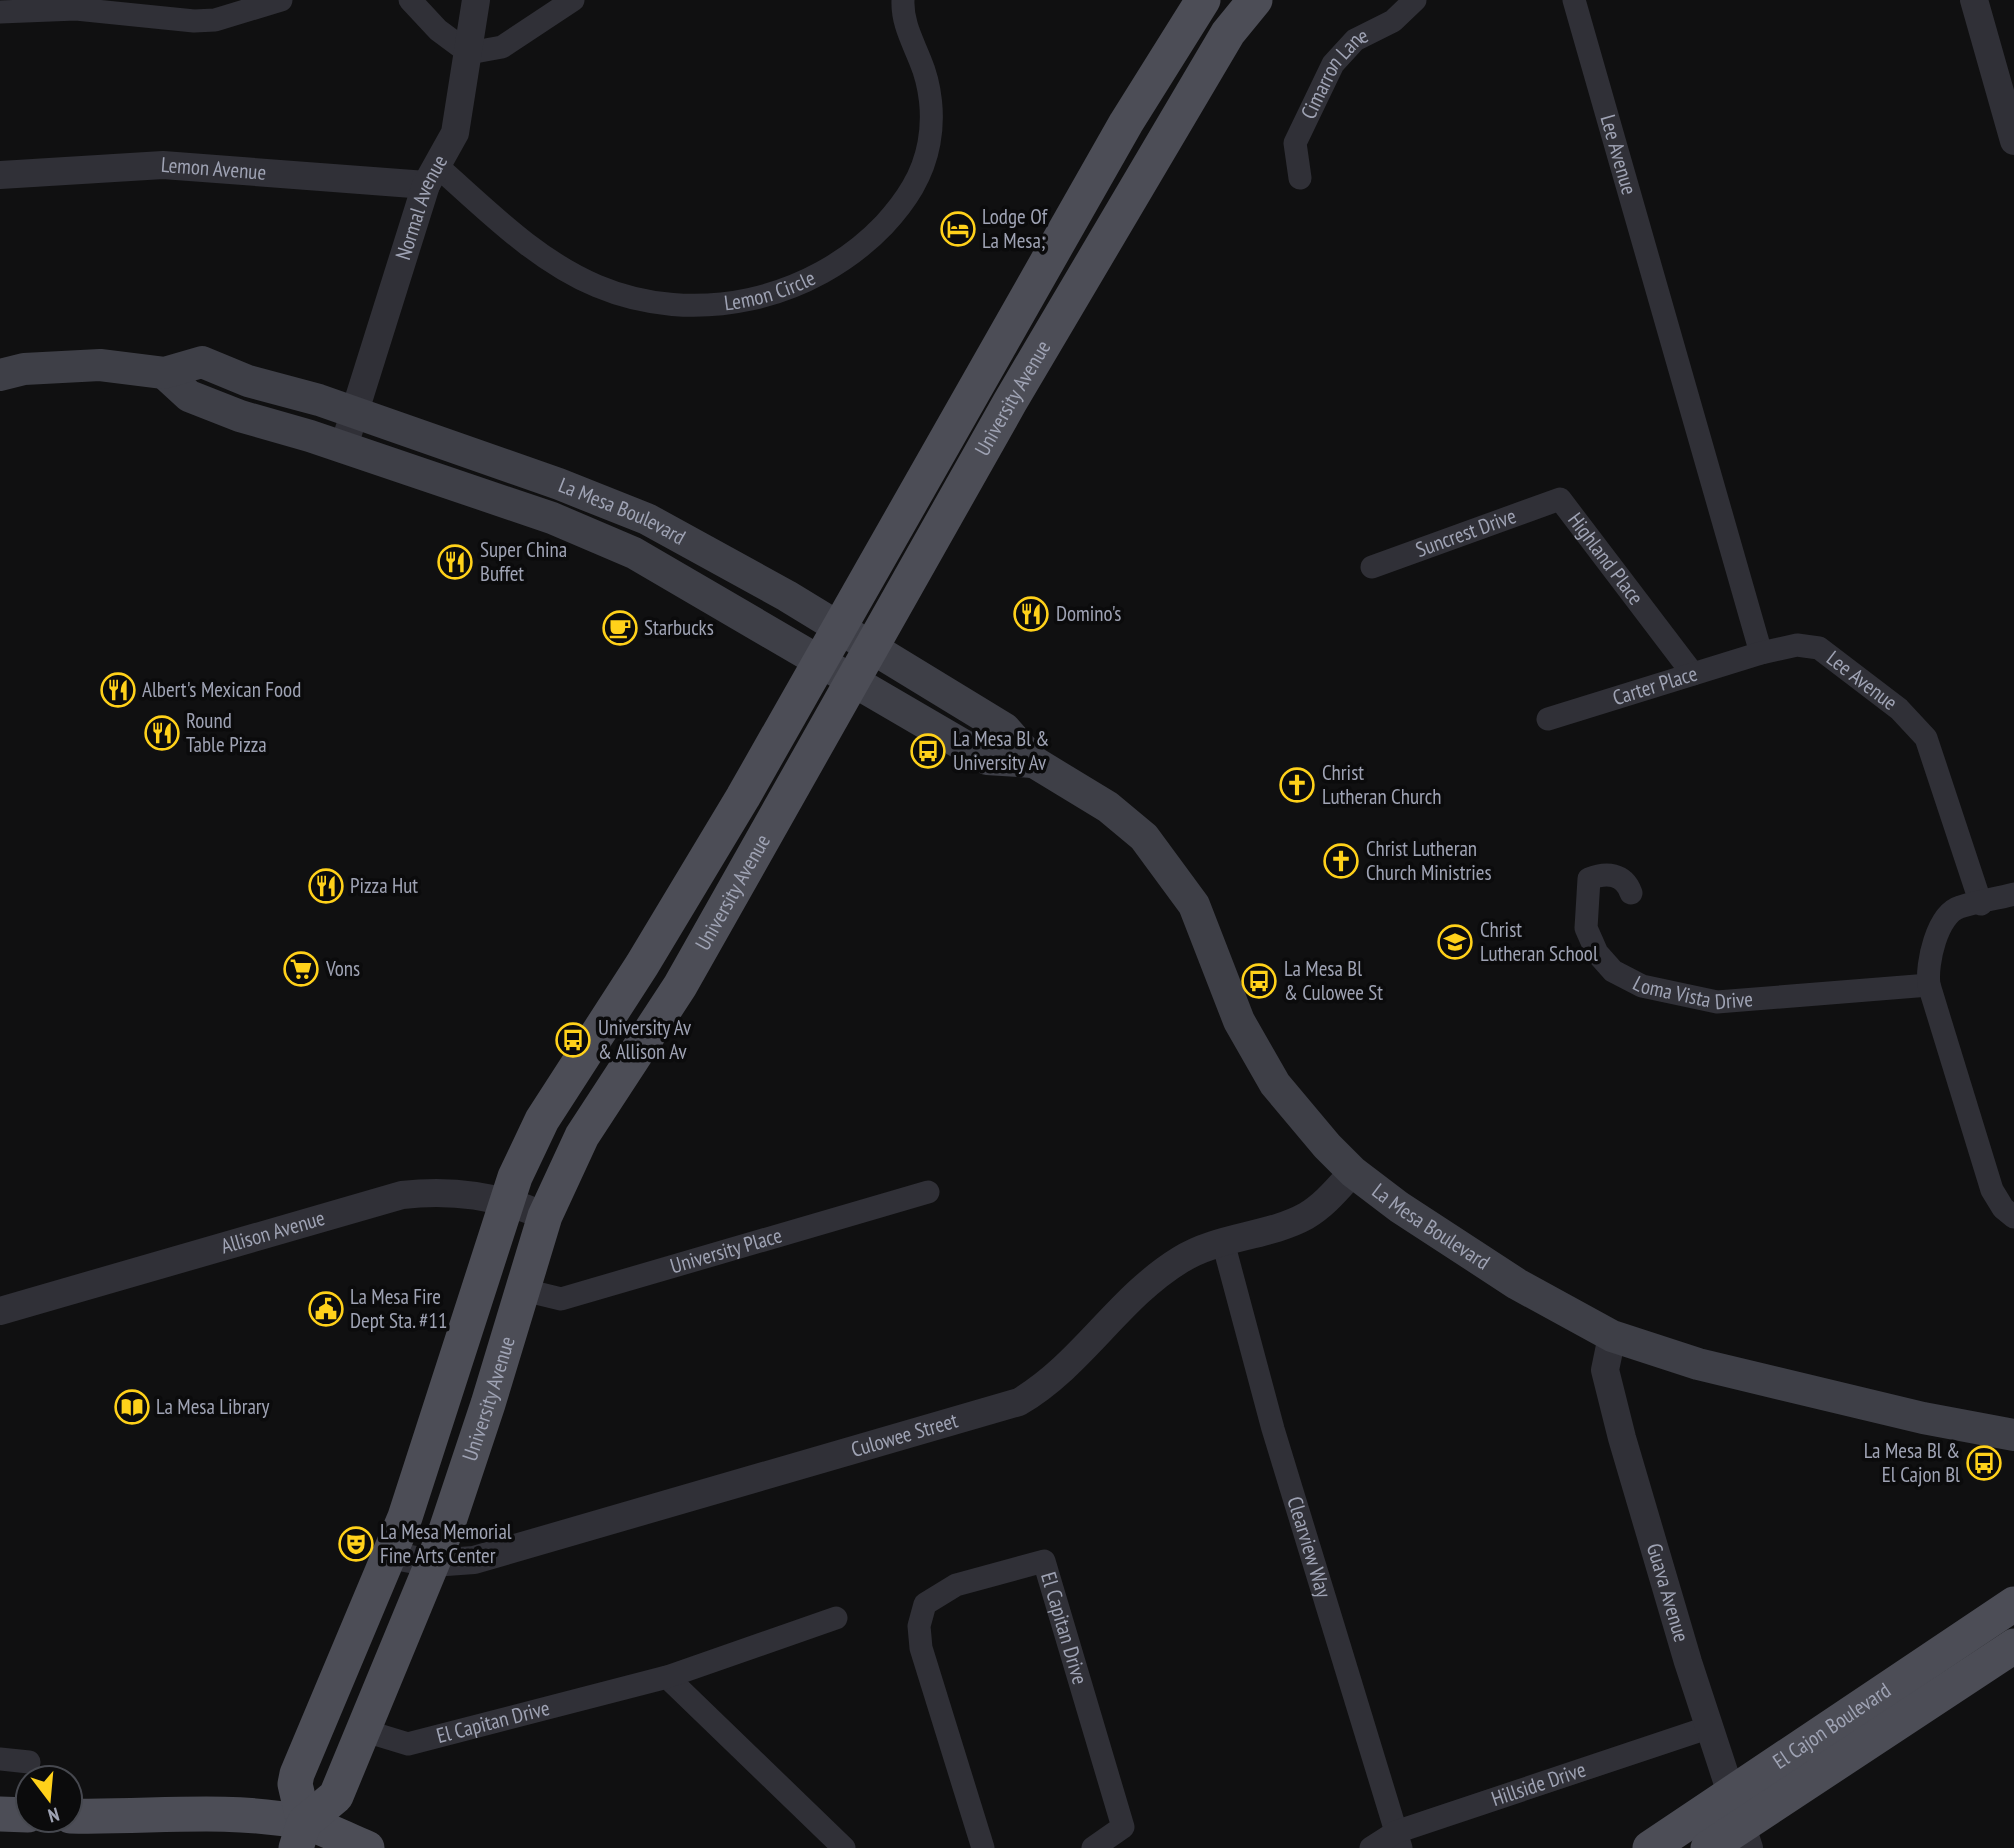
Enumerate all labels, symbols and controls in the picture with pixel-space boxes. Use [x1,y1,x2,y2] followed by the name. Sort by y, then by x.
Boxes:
[1295,22,1373,123] street label: Cimarron Lane
[1595,111,1643,198] street label: Lee Avenue
[389,150,453,263] street label: Normal Avenue
[160,151,267,186] street label: Lemon Avenue
[982,203,1048,254] place label: Lodge Of La Mesa;
[939,210,977,248] hotel icon: Lodge Of La Mesa;
[723,264,820,316] street label: Lemon Circle
[968,335,1056,461] street label: University Avenue
[555,471,690,551] street label: La Mesa Boulevard
[1412,502,1520,563] street label: Suncrest Drive
[1562,507,1650,610] street label: Highland Place
[480,536,567,587] place label: Super China Buffet
[436,543,474,581] restaurant icon: Super China Buffet
[1012,595,1050,633] restaurant icon: Domino's
[1056,600,1121,627] place label: Domino's
[601,609,639,647] cafe icon: Starbucks
[644,614,714,641] place label: Starbucks
[1821,645,1903,716] street label: Lee Avenue
[1609,660,1700,711] street label: Carter Place
[99,671,137,709] restaurant icon: Albert's Mexican Food
[142,676,301,703] place label: Albert's Mexican Food
[186,707,267,758] place label: Round Table Pizza
[143,714,181,752] restaurant icon: Round Table Pizza
[953,725,1049,776] place label: La Mesa Bl & University Av
[909,732,947,770] bus stop icon: La Mesa Bl & University Av
[1322,759,1442,810] place label: Christ Lutheran Church
[1278,766,1316,804] church icon: Christ Lutheran Church
[689,829,776,955] street label: University Avenue
[1366,835,1492,886] place label: Christ Lutheran Church Ministries
[1322,842,1360,880] church icon: Christ Lutheran Church Ministries
[307,867,345,905] restaurant icon: Pizza Hut
[350,872,418,899] place label: Pizza Hut
[1480,916,1598,967] place label: Christ Lutheran School
[1436,923,1474,961] school or university icon: Christ Lutheran School
[282,950,320,988] supermarket icon: Vons
[325,955,360,982] place label: Vons
[1284,955,1383,1006] place label: La Mesa Bl & Culowee St
[1240,962,1278,1000] bus stop icon: La Mesa Bl & Culowee St
[1629,970,1754,1015] street label: Loma Vista Drive
[598,1014,692,1065] place label: University Av & Allison Av
[554,1021,592,1059] bus stop icon: University Av & Allison Av
[1367,1177,1495,1276] street label: La Mesa Boulevard
[218,1204,328,1260] street label: Allison Avenue
[667,1221,785,1279] street label: University Place
[350,1283,447,1334] place label: La Mesa Fire Dept Sta. #11
[307,1290,345,1328] public building icon: La Mesa Fire Dept Sta. #11
[456,1333,521,1464] street label: University Avenue
[113,1388,151,1426] library icon: La Mesa Library
[156,1393,270,1420] place label: La Mesa Library
[848,1406,961,1463] street label: Culowee Street
[1864,1437,1960,1488] place label: La Mesa Bl & El Cajon Bl
[1965,1444,2003,1482] bus stop icon: La Mesa Bl & El Cajon Bl
[1281,1493,1338,1601] street label: Clearview Way
[380,1518,512,1569] place label: La Mesa Memorial Fine Arts Center
[337,1525,375,1563] theatre icon: La Mesa Memorial Fine Arts Center
[1641,1540,1695,1645] street label: Guava Avenue
[1035,1569,1094,1688] street label: El Capitan Drive
[1768,1677,1896,1775] street label: El Cajon Boulevard
[433,1694,552,1749] street label: El Capitan Drive
[1488,1756,1589,1812] street label: Hillside Drive
[14,1764,84,1834] north arrow
[45,1802,62,1828] text: N

